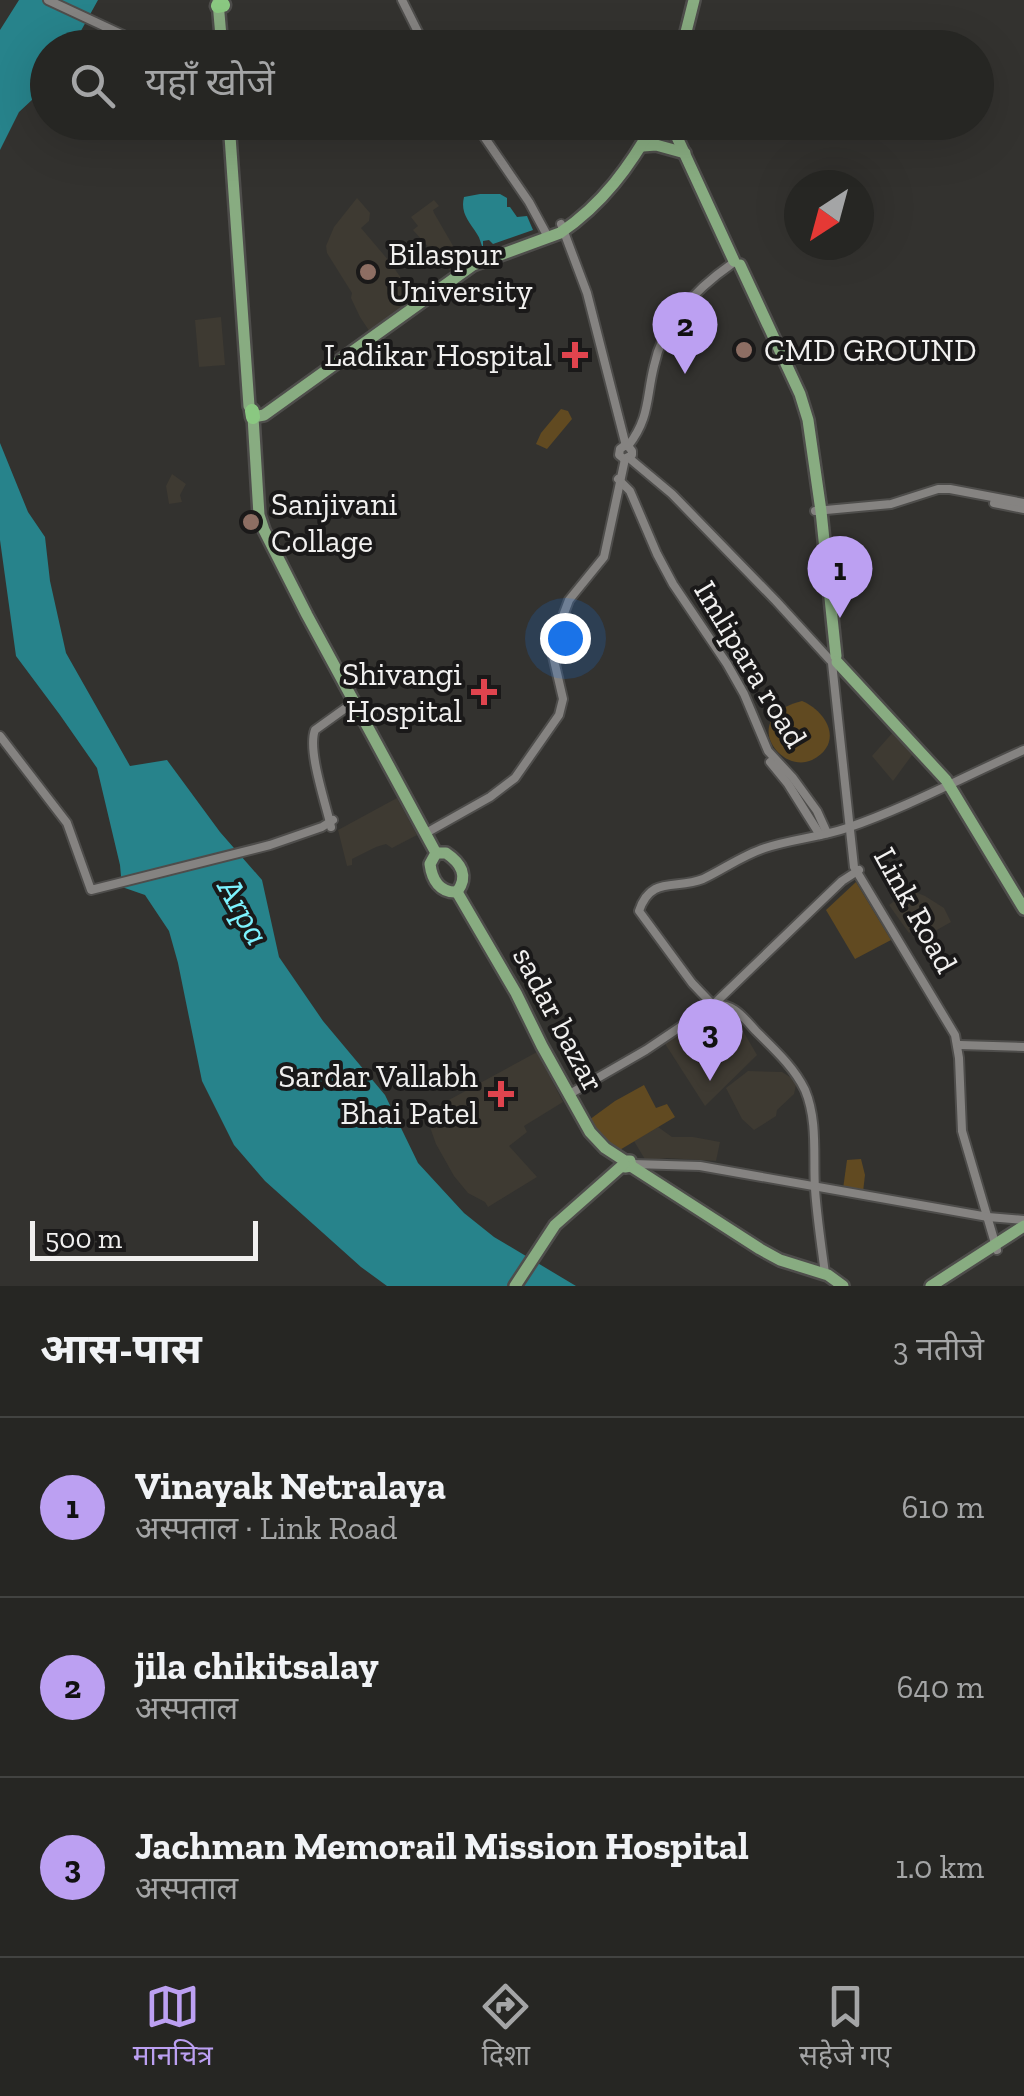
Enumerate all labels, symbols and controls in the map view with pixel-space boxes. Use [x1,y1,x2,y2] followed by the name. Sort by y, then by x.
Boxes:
[30,30,994,140] search box
[65,58,120,113] icon: search
[145,59,275,105] text: यहाँ खोजें
[784,170,874,260] north arrow
[388,235,533,310] place label: Bilaspur University
[357,261,379,283] marker: Bilaspur University
[652,292,718,374] pin: 2
[764,331,977,369] place label: CMD GROUND
[324,336,552,374] place label: Ladikar Hospital
[733,339,755,361] marker: CMD GROUND
[562,342,588,368] marker: Ladikar Hospital
[271,485,398,560] place label: Sanjivani Collage
[240,511,262,533] marker: Sanjivani Collage
[808,536,872,618] pin: 1
[686,574,816,755] street label: Imlipara road
[540,613,591,664] your location
[342,655,462,730] place label: Shivangi Hospital
[471,679,497,705] marker: Shivangi Hospital
[866,841,966,980] street label: Link Road
[208,869,279,952] water label: Arpa
[505,940,613,1098] street label: sadar bazar
[678,998,742,1081] pin: 3
[278,1057,478,1132] place label: Sardar Vallabh Bhai Patel
[488,1081,514,1107] marker: Sardar Vallabh Bhai Patel
[30,1216,258,1260] scale bar
[45,1222,122,1255] text: 500 m
[40,1323,202,1374] text: आस-पास
[893,1330,984,1368] text: 3 नतीजे
[135,1463,446,1509] text: Vinayak Netralaya
[66,1488,79,1526] text: 1
[901,1488,984,1526] text: 610 m
[135,1509,397,1547] text: अस्पताल · Link Road
[135,1643,379,1689] text: jila chikitsalay
[64,1668,81,1706] text: 2
[896,1668,984,1706] text: 640 m
[135,1689,238,1727] text: अस्पताल
[135,1823,749,1869] text: Jachman Memorail Mission Hospital
[64,1848,81,1886] text: 3
[895,1848,984,1886] text: 1.0 km
[135,1869,238,1907] text: अस्पताल
[133,1979,213,2076] tab: मानचित्र
[478,1979,533,2076] tab: दिशा
[799,1979,891,2076] tab: सहेजे गए

